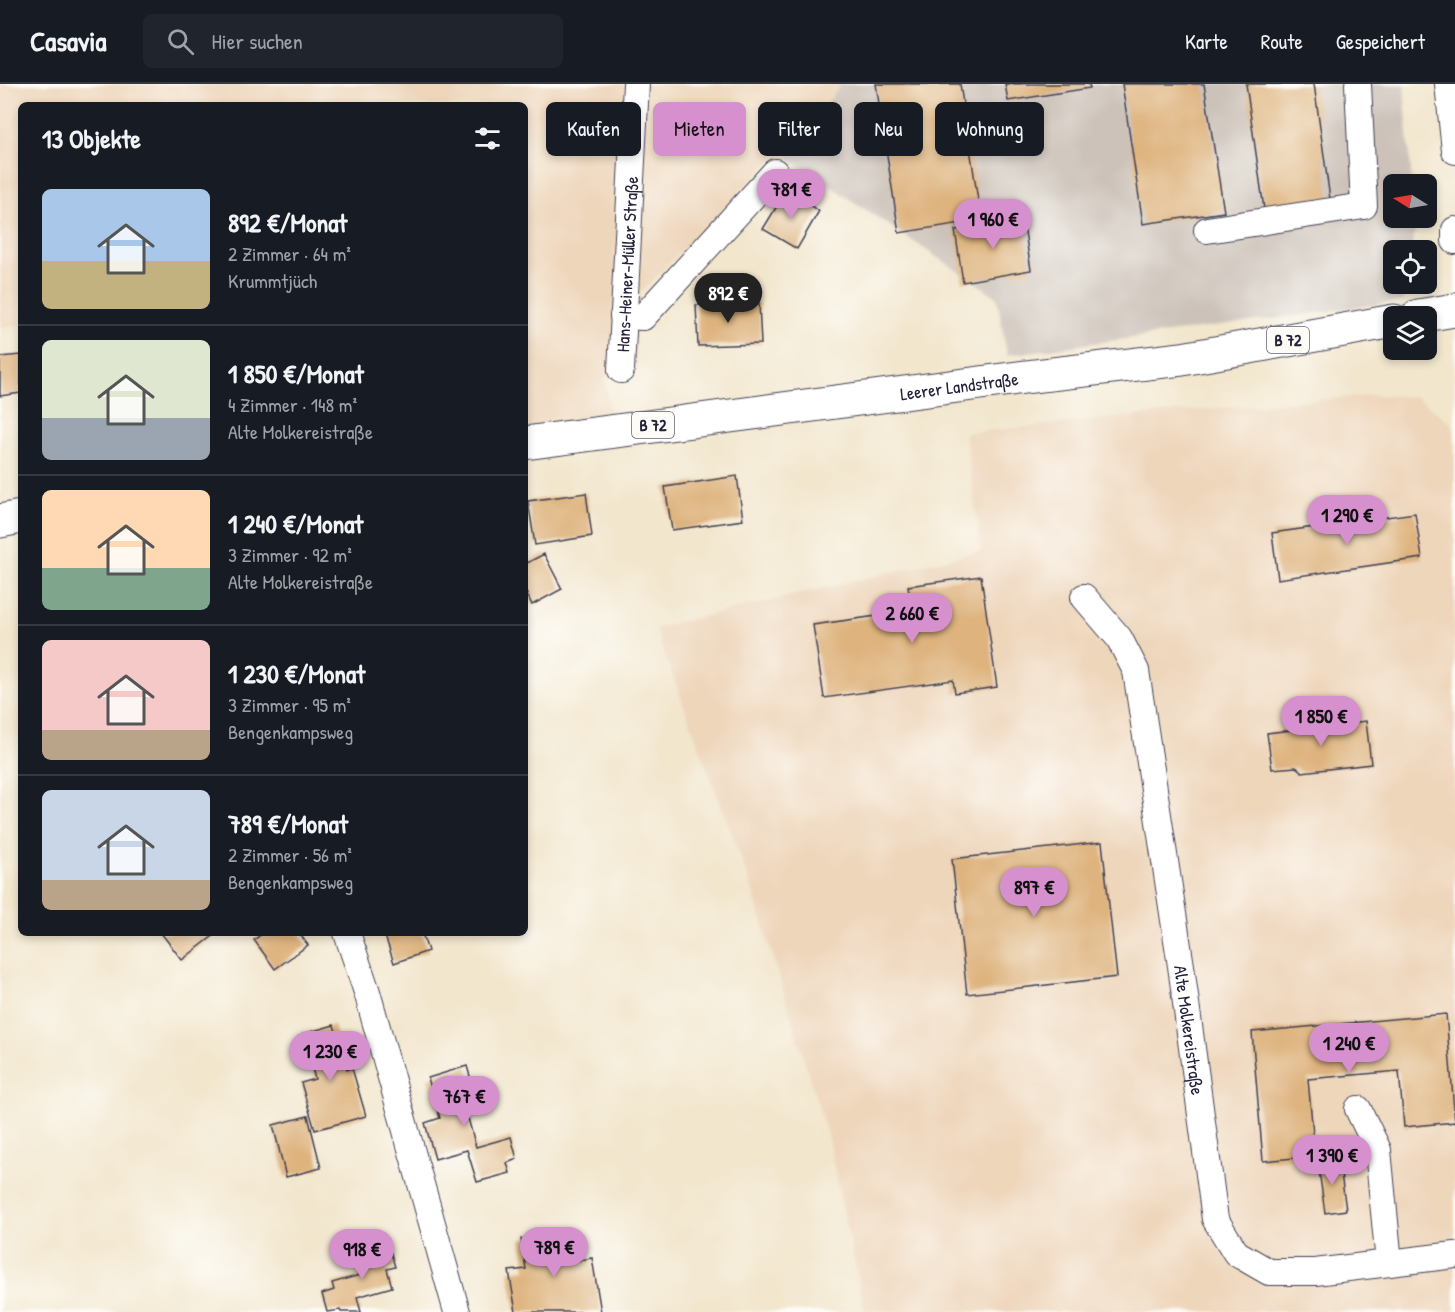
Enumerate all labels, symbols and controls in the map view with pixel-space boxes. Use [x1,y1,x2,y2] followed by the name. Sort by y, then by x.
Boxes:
[143,14,563,68] search box
[30,22,107,60] text: Casavia
[164,25,197,58] icon: search
[212,26,303,56] text: Hier suchen
[1185,27,1228,56] text: Karte
[1261,27,1303,56] text: Route
[1336,27,1425,56] text: Gespeichert
[546,102,641,156] chip: Kaufen
[653,102,746,156] chip: Mieten
[758,102,842,156] chip: Filter
[854,102,923,156] chip: Neu
[935,102,1044,156] chip: Wohnung
[42,121,141,156] text: 13 Objekte
[471,122,504,155] icon: filters
[749,169,833,220] pin: 781 €
[1383,174,1437,228] north arrow
[1383,174,1437,360] map controls
[771,175,811,202] text: 781 €
[609,176,644,353] street label: Hans-Heiner-Müller Straße
[938,199,1048,250] pin: 1 960 €
[228,205,347,240] text: 892 €/Monat
[968,205,1018,232] text: 1 960 €
[90,213,162,285] icon: home
[228,240,351,267] text: 2 Zimmer · 64 m²
[1383,240,1437,294] button: locate
[228,267,317,294] text: Krummtjüch
[686,273,770,324] pin: 892 €
[708,279,748,306] text: 892 €
[1383,306,1437,360] button: layers
[1267,327,1309,353] road number: B 72
[228,356,364,391] text: 1 850 €/Monat
[90,364,162,436] icon: home
[899,366,1020,406] street label: Leerer Landstraße
[228,391,357,418] text: 4 Zimmer · 148 m²
[632,412,674,438] road number: B 72
[228,418,373,445] text: Alte Molkereistraße
[1292,495,1402,546] pin: 1 290 €
[1321,501,1373,528] text: 1 290 €
[228,506,363,541] text: 1 240 €/Monat
[90,514,162,586] icon: home
[228,541,352,568] text: 3 Zimmer · 92 m²
[228,568,373,595] text: Alte Molkereistraße
[857,593,967,644] pin: 2 660 €
[885,599,939,626] text: 2 660 €
[228,656,365,691] text: 1 230 €/Monat
[90,664,162,736] icon: home
[228,691,351,718] text: 3 Zimmer · 95 m²
[1266,696,1376,747] pin: 1 850 €
[1295,702,1347,729] text: 1 850 €
[228,718,353,745] text: Bengenkampsweg
[228,806,348,841] text: 789 €/Monat
[90,814,162,886] icon: home
[228,841,352,868] text: 2 Zimmer · 56 m²
[992,867,1076,918] pin: 897 €
[228,868,353,895] text: Bengenkampsweg
[1014,873,1054,900] text: 897 €
[1169,964,1211,1096] street label: Alte Molkereistraße
[1294,1023,1404,1074] pin: 1 240 €
[1323,1029,1375,1056] text: 1 240 €
[275,1031,385,1082] pin: 1 230 €
[303,1037,357,1064] text: 1 230 €
[422,1076,506,1127] pin: 767 €
[443,1082,485,1109] text: 767 €
[1277,1135,1387,1186] pin: 1 390 €
[1306,1141,1358,1168] text: 1 390 €
[512,1227,596,1278] pin: 789 €
[320,1229,404,1280] pin: 918 €
[534,1233,574,1260] text: 789 €
[343,1235,381,1262] text: 918 €

